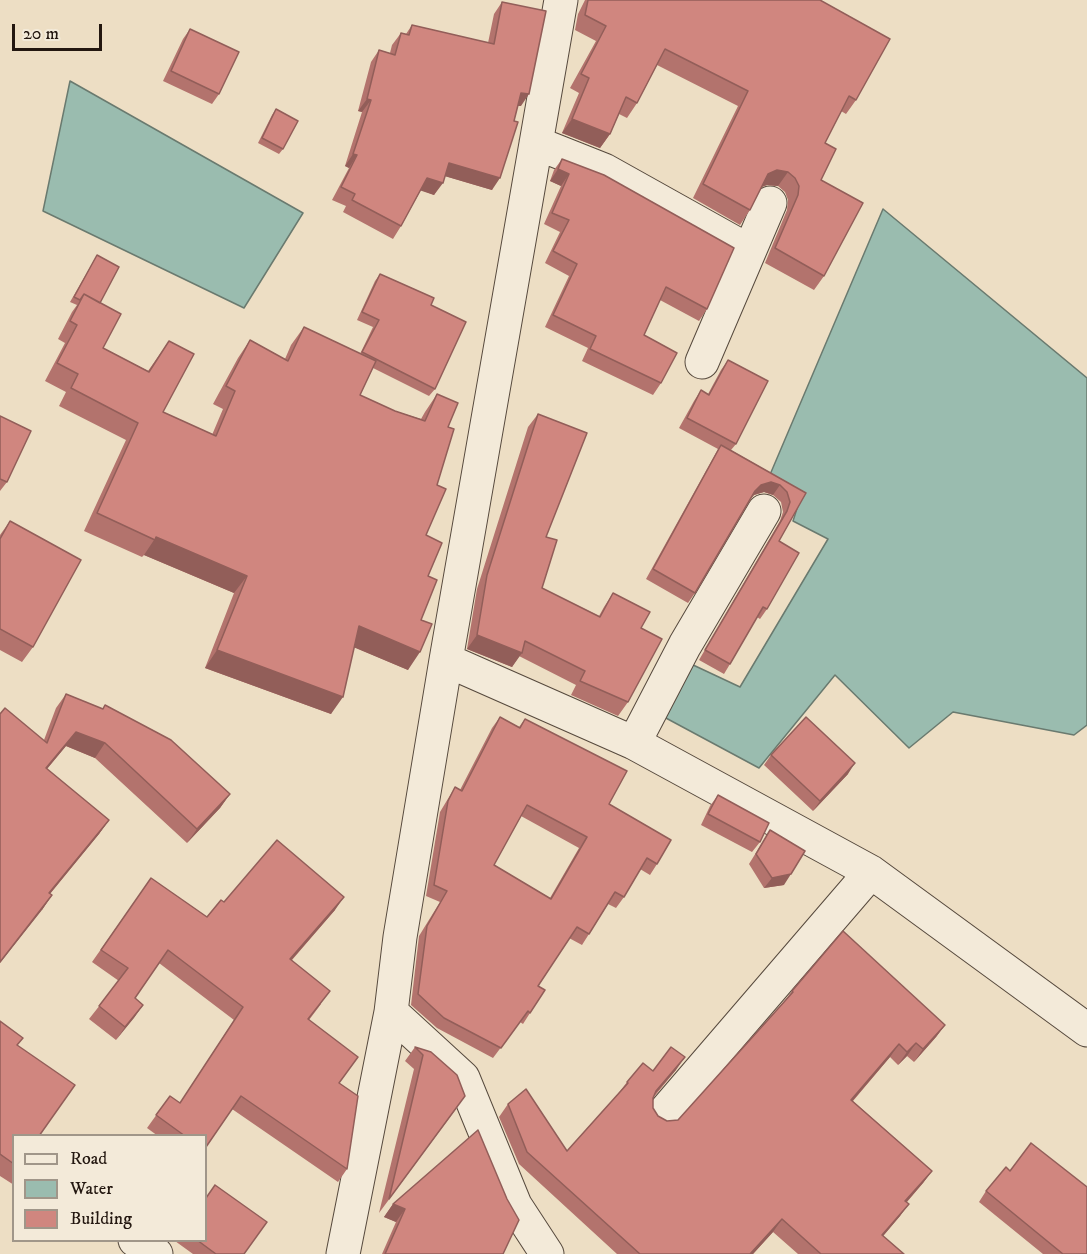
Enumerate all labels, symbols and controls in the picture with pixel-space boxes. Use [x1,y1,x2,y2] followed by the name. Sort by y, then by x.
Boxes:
[15,12,105,50] scale bar
[23,23,59,45] text: 20 m
[12,1134,207,1242] legend
[70,1148,107,1170] text: Road
[70,1178,113,1200] text: Water
[70,1208,132,1230] text: Building

